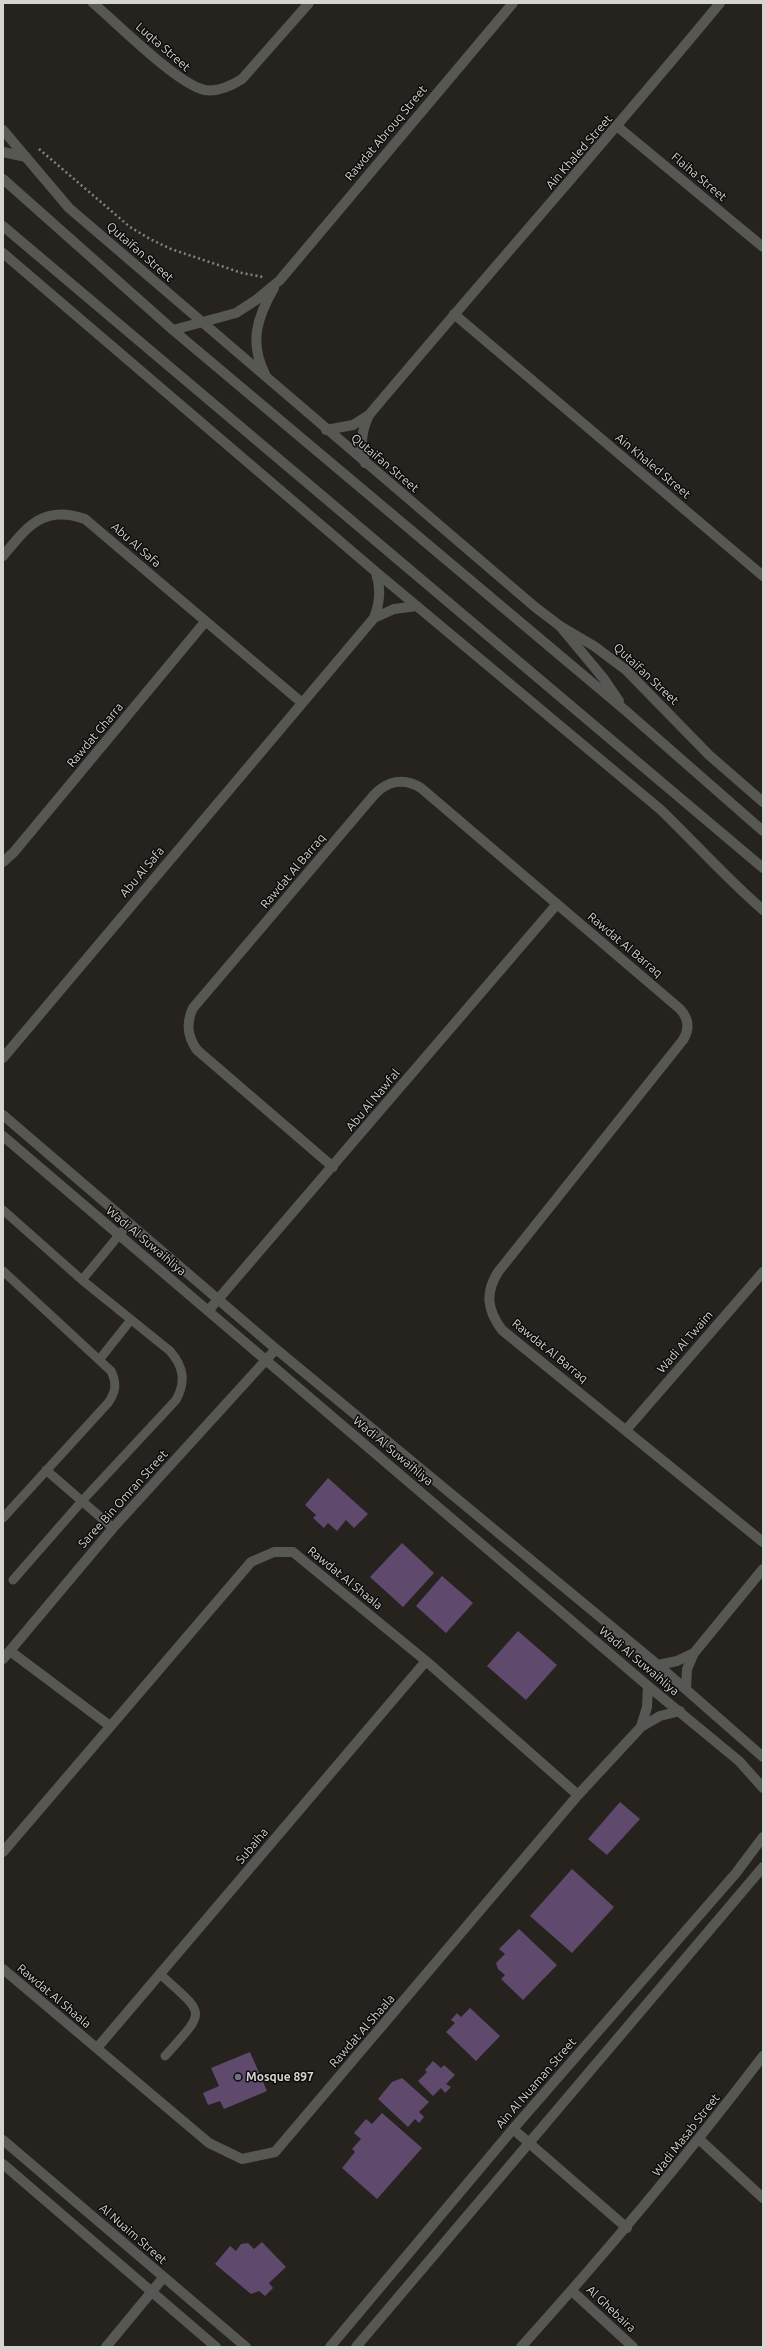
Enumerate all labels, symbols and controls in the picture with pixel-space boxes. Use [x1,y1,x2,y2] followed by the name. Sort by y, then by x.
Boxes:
[133,20,193,74] street label: Luqta Street
[342,82,430,184] street label: Rawdat Abrouq Street
[543,112,615,192] street label: Ain Khaled Street
[668,150,730,204] street label: Flaiha Street
[104,219,176,285] street label: Qutaifan Street
[612,430,694,502] street label: Ain Khaled Street
[348,431,422,495] street label: Qutaifan Street
[108,519,164,571] street label: Abu Al Safa
[610,640,682,708] street label: Qutaifan Street
[64,700,126,770] street label: Rawdat Gharra
[257,831,329,911] street label: Rawdat Al Barraq
[117,844,167,900] street label: Abu Al Safa
[585,909,665,981] street label: Rawdat Al Barraq
[343,1066,403,1134] street label: Abu Al Nawfal
[103,1203,189,1279] street label: Wadi Al Suwaihliya
[654,1308,716,1376] street label: Wadi Al Twaim
[509,1316,591,1386] street label: Rawdat Al Barraq
[350,1413,436,1489] street label: Wadi Al Suwaihliya
[75,1447,171,1551] street label: Saree Bin Omran Street
[305,1543,385,1613] street label: Rawdat Al Shaala
[596,1623,682,1699] street label: Wadi Al Suwaihliya
[233,1825,271,1867] street label: Subaiha
[14,1961,94,2031] street label: Rawdat Al Shaala
[326,1992,398,2070] street label: Rawdat Al Shaala
[493,2035,579,2131] street label: Ain Al Nuaman Street
[246,2070,314,2084] place label: Mosque 897
[233,2072,243,2082] marker: Mosque 897
[649,2091,723,2179] street label: Wadi Masab Street
[96,2201,170,2267] street label: Al Nuaim Street
[583,2283,639,2335] street label: Al Ghebaira

